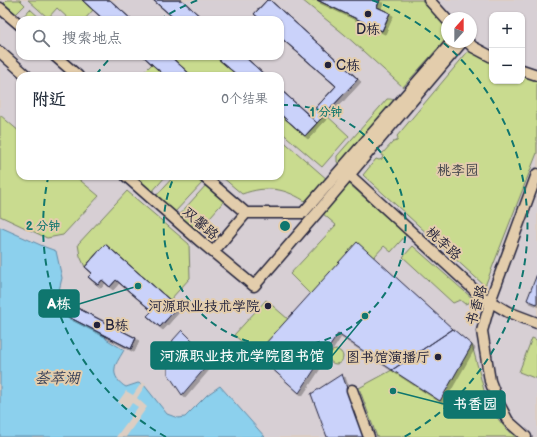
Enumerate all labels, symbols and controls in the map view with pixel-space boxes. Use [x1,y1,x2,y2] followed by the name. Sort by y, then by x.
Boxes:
[363,9,373,19] marker: D栋
[441,12,477,48] north arrow
[489,12,525,84] map controls
[489,12,525,48] button: +
[16,16,284,60] search box
[356,21,380,38] place label: D栋
[30,27,52,49] icon: search
[62,29,122,48] text: 搜索地点
[489,48,525,84] button: −
[336,57,360,74] place label: C栋
[323,60,333,70] marker: C栋
[32,90,66,110] text: 附近
[221,91,268,107] text: 0个结果
[310,105,342,120] text: 1 分钟
[437,162,479,179] park label: 桃李园
[179,203,222,244] street label: 双馨路
[26,219,60,234] text: 2 分钟
[278,219,292,233] centre of rings
[422,223,465,264] street label: 桃李路
[463,283,490,328] street label: 书香路
[39,290,79,317] callout: A栋
[46,295,71,314] text: A栋
[148,298,260,315] place label: 河源职业技术学院
[263,301,273,311] marker: 河源职业技术学院
[105,317,129,334] place label: B栋
[92,320,102,330] marker: B栋
[151,342,332,369] callout: 河源职业技术学院图书馆
[159,347,325,366] text: 河源职业技术学院图书馆
[346,349,430,366] place label: 图书馆演播厅
[433,352,443,362] marker: 图书馆演播厅
[34,369,81,388] water label: 荟萃湖
[444,391,505,418] callout: 书香园
[452,395,498,414] text: 书香园

